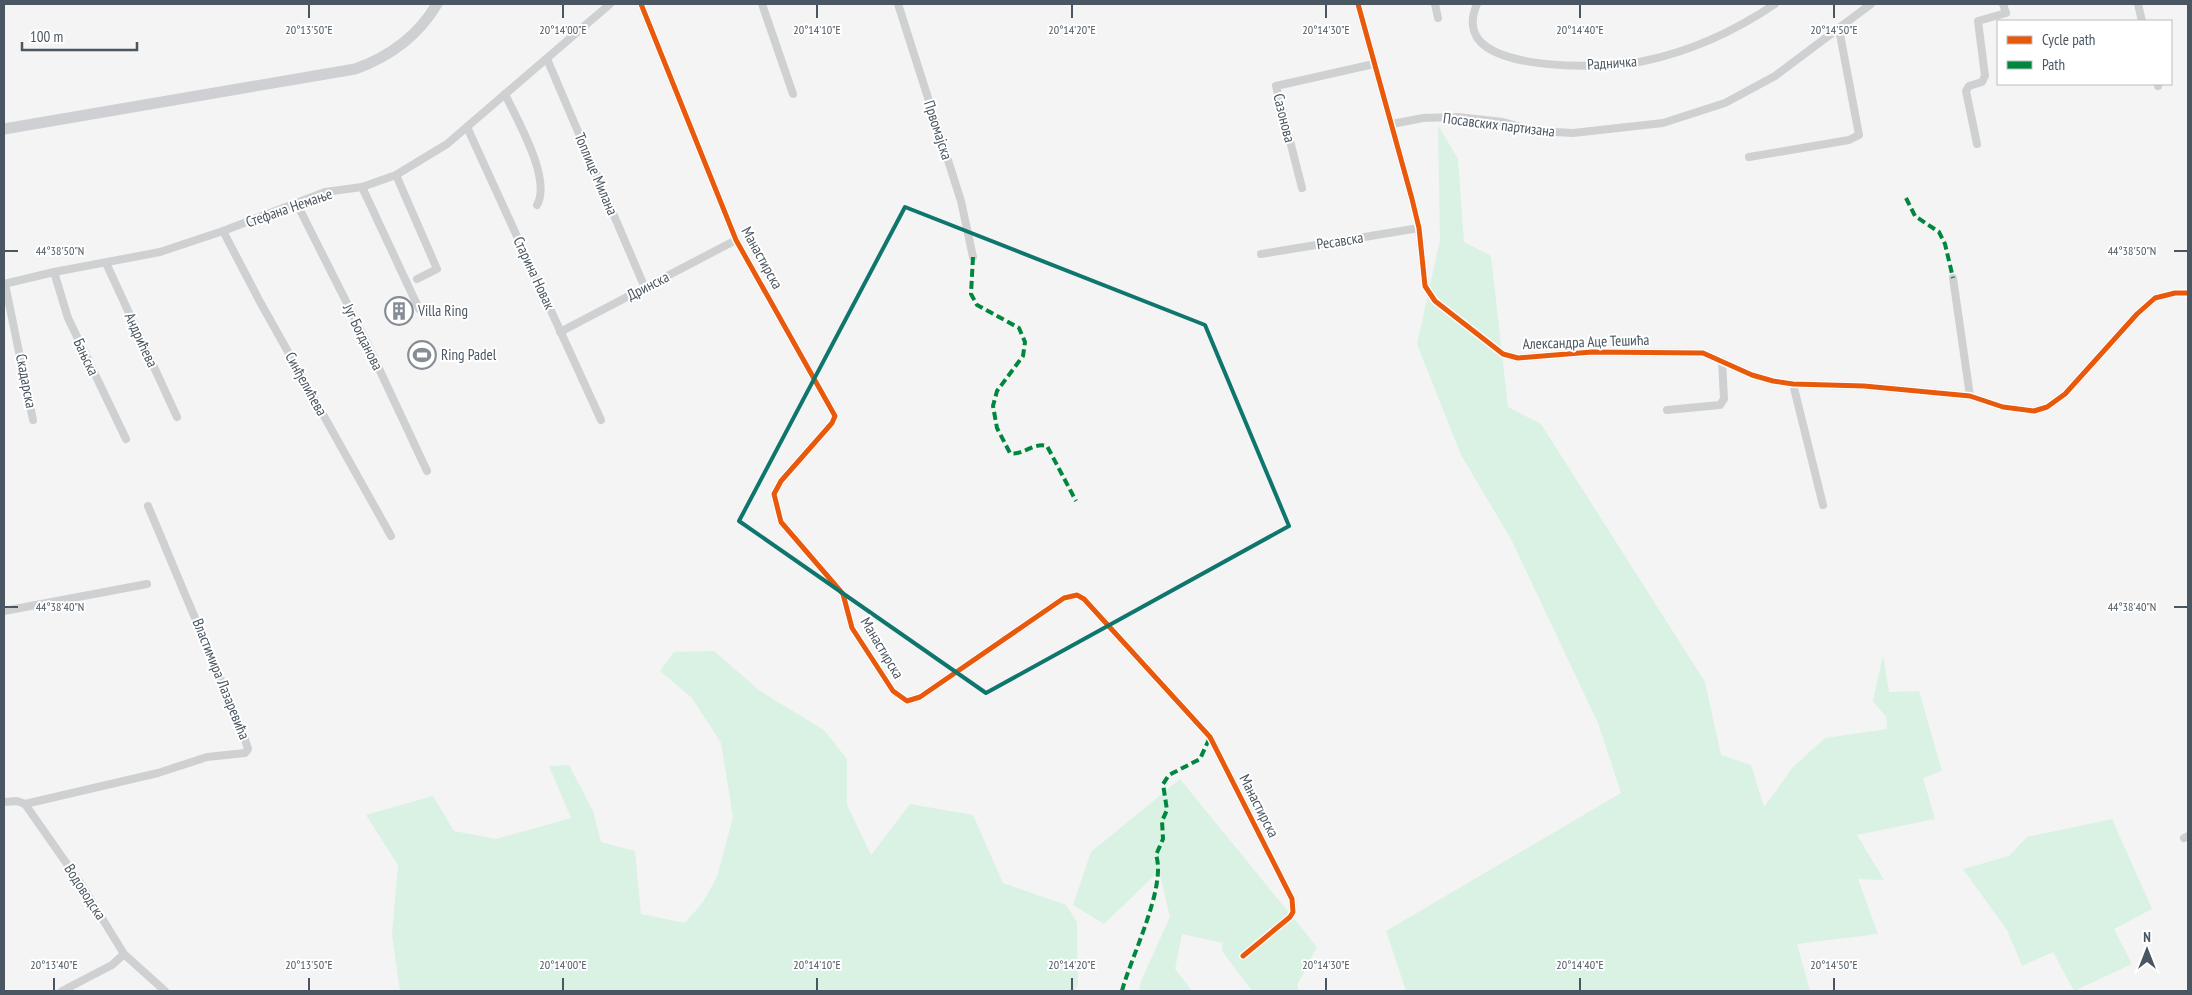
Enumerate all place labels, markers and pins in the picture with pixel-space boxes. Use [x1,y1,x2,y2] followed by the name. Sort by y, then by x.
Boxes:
[384,296,414,326] building icon: Villa Ring
[417,301,468,320] place label: Villa Ring
[407,340,437,370] sports icon: Ring Padel
[441,345,497,364] place label: Ring Padel

